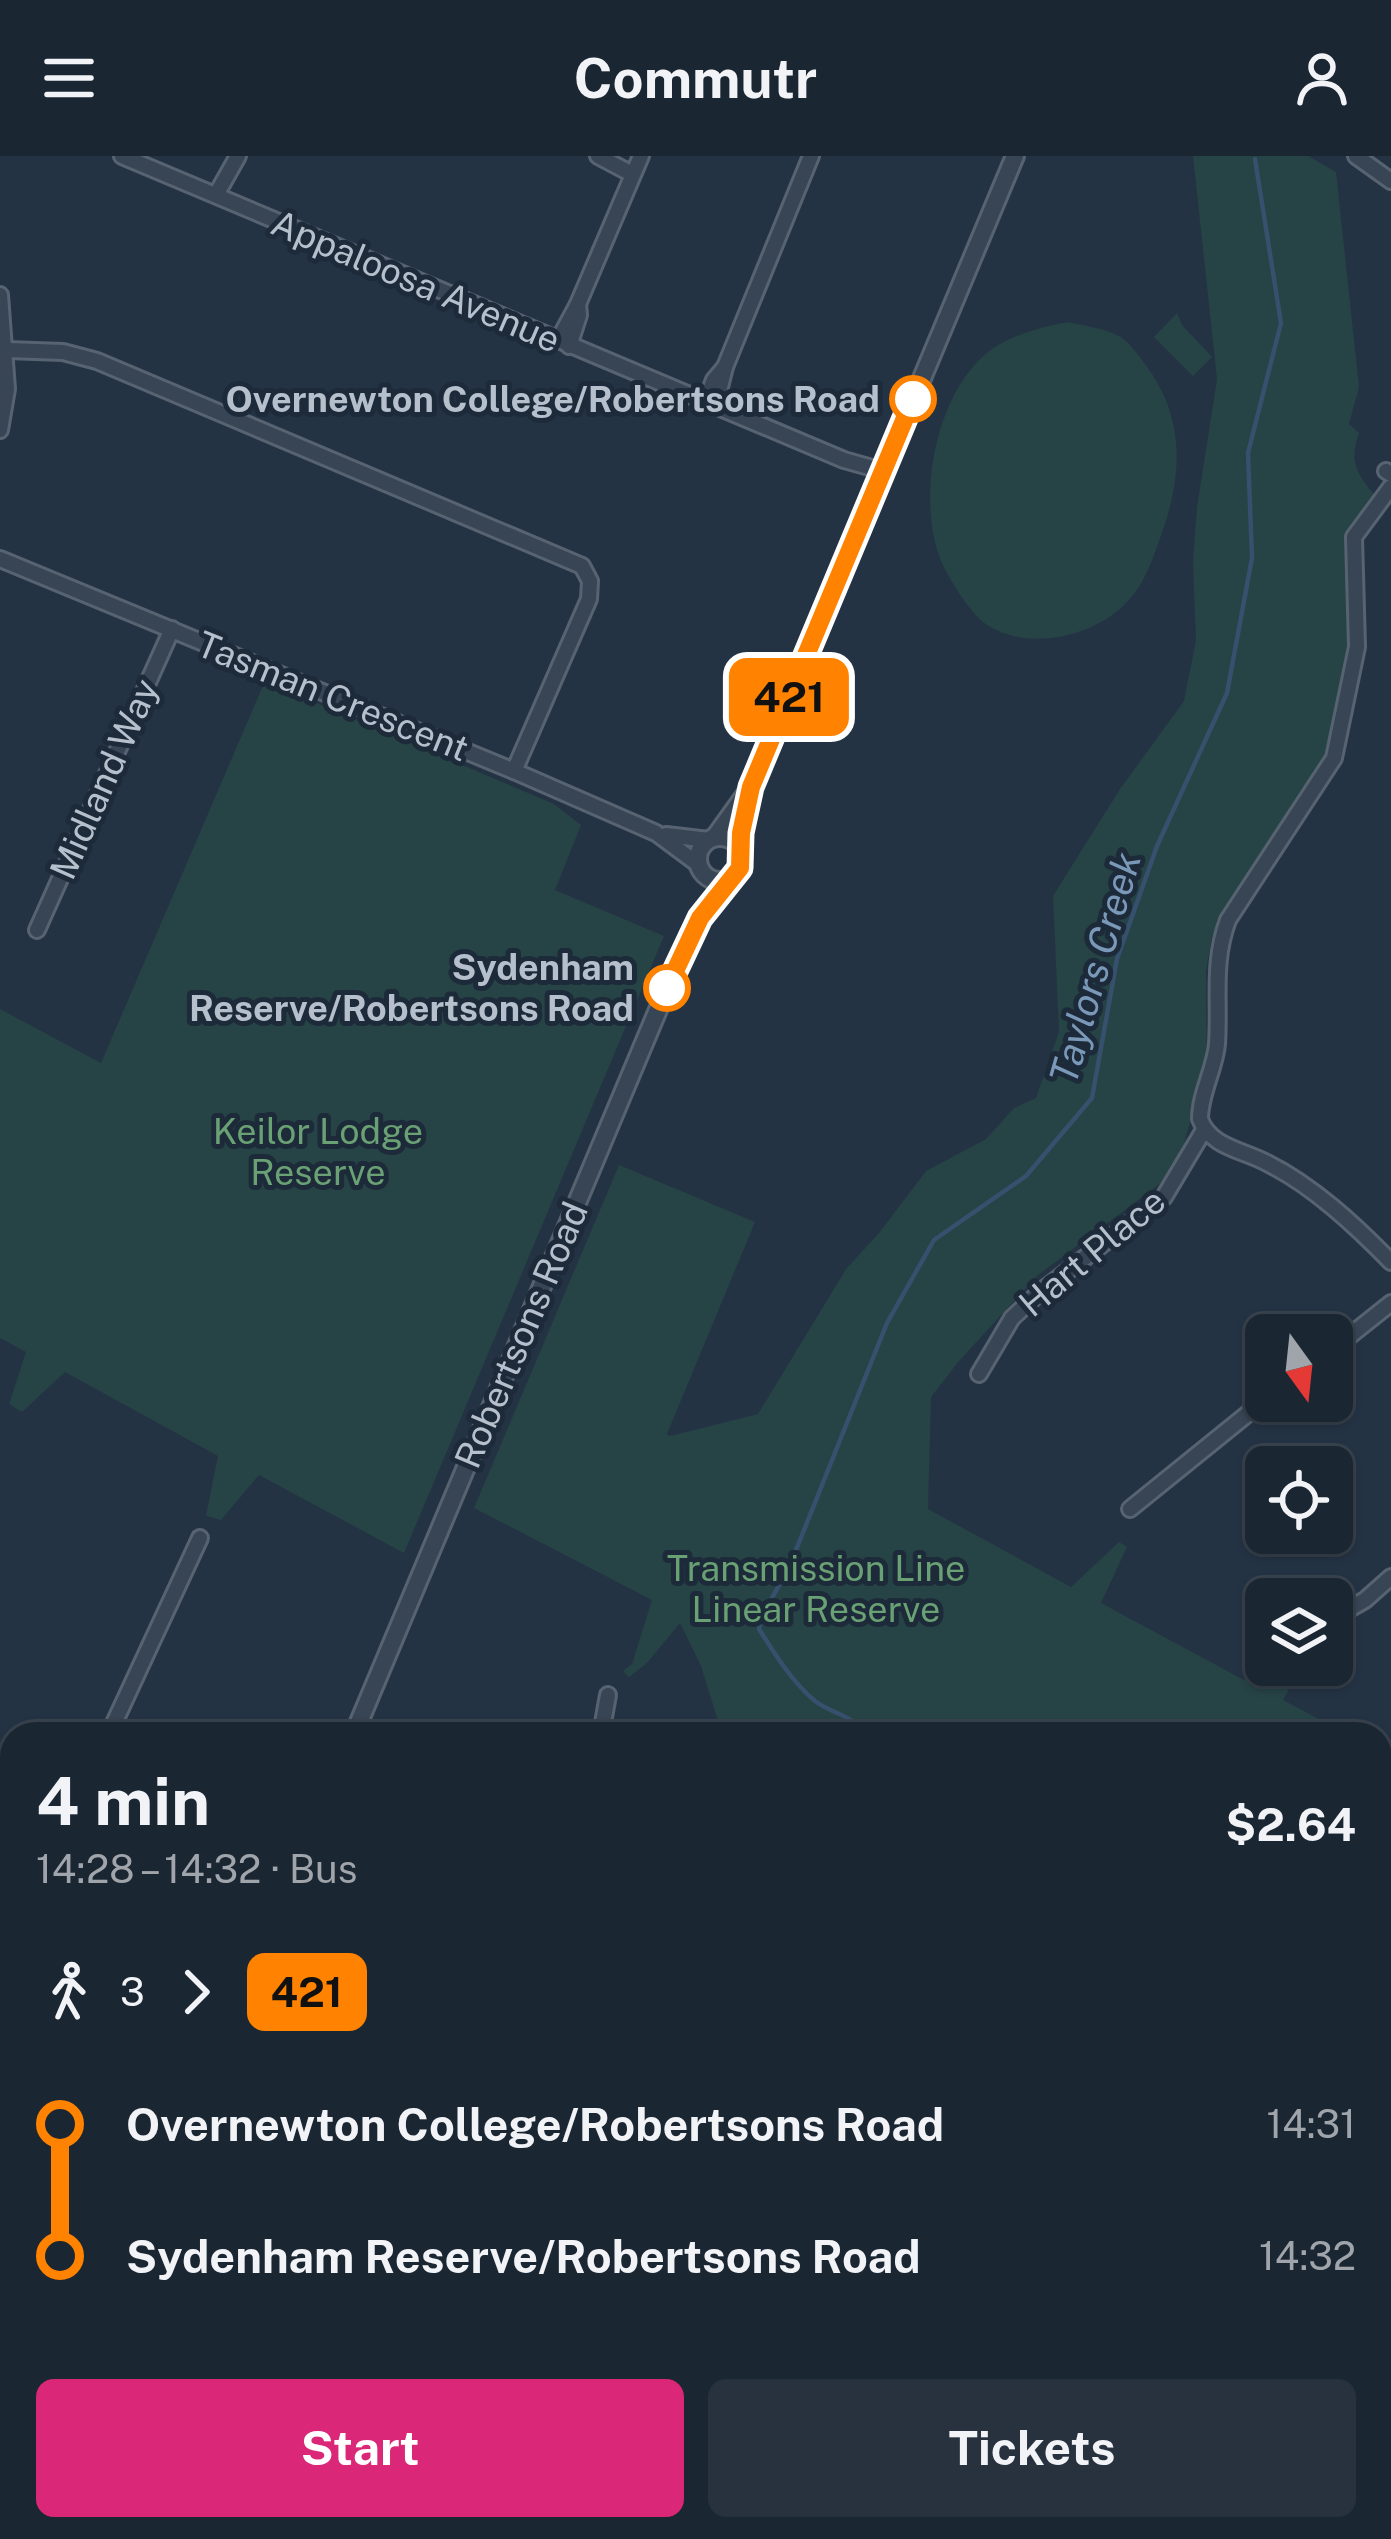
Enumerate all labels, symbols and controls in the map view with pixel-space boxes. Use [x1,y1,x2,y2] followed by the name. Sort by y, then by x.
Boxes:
[36,45,102,111] icon: menu
[1289,45,1355,111] icon: person
[574,47,817,110] text: Commutr
[265,201,567,361] street label: Appaloosa Avenue
[891,377,935,421] marker: Overnewton College/Robertsons Road
[225,378,880,420] place label: Overnewton College/Robertsons Road
[191,622,475,770] street label: Tasman Crescent
[720,658,858,736] line badge: 421
[41,672,167,886] street label: Midland Way
[753,672,825,721] text: 421
[1040,847,1150,1089] water label: Taylors Creek
[189,946,634,1029] place label: Sydenham Reserve/Robertsons Road
[645,966,689,1010] marker: Sydenham Reserve/Robertsons Road
[213,1110,423,1193] park label: Keilor Lodge Reserve
[1011,1179,1173,1325] street label: Hart Place
[446,1196,596,1474] street label: Robertsons Road
[1245,1314,1353,1422] north arrow
[1245,1314,1353,1686] map controls
[1245,1446,1353,1554] button: locate
[667,1547,965,1630] park label: Transmission Line Linear Reserve
[1245,1578,1353,1686] button: layers
[36,1762,210,1840] text: 4 min
[1226,1798,1356,1851] text: $2.64
[36,1846,357,1892] text: 14:28 – 14:32 · Bus
[36,1959,102,2025] icon: walk
[163,1959,229,2025] icon: forward
[271,1967,343,2016] text: 421
[120,1969,145,2015] text: 3
[126,2098,944,2151] text: Overnewton College/Robertsons Road
[1266,2101,1356,2147] text: 14:31
[126,2230,921,2283] text: Sydenham Reserve/Robertsons Road
[1259,2233,1356,2279] text: 14:32
[36,2379,684,2517] button: Start
[708,2379,1356,2517] button: Tickets

